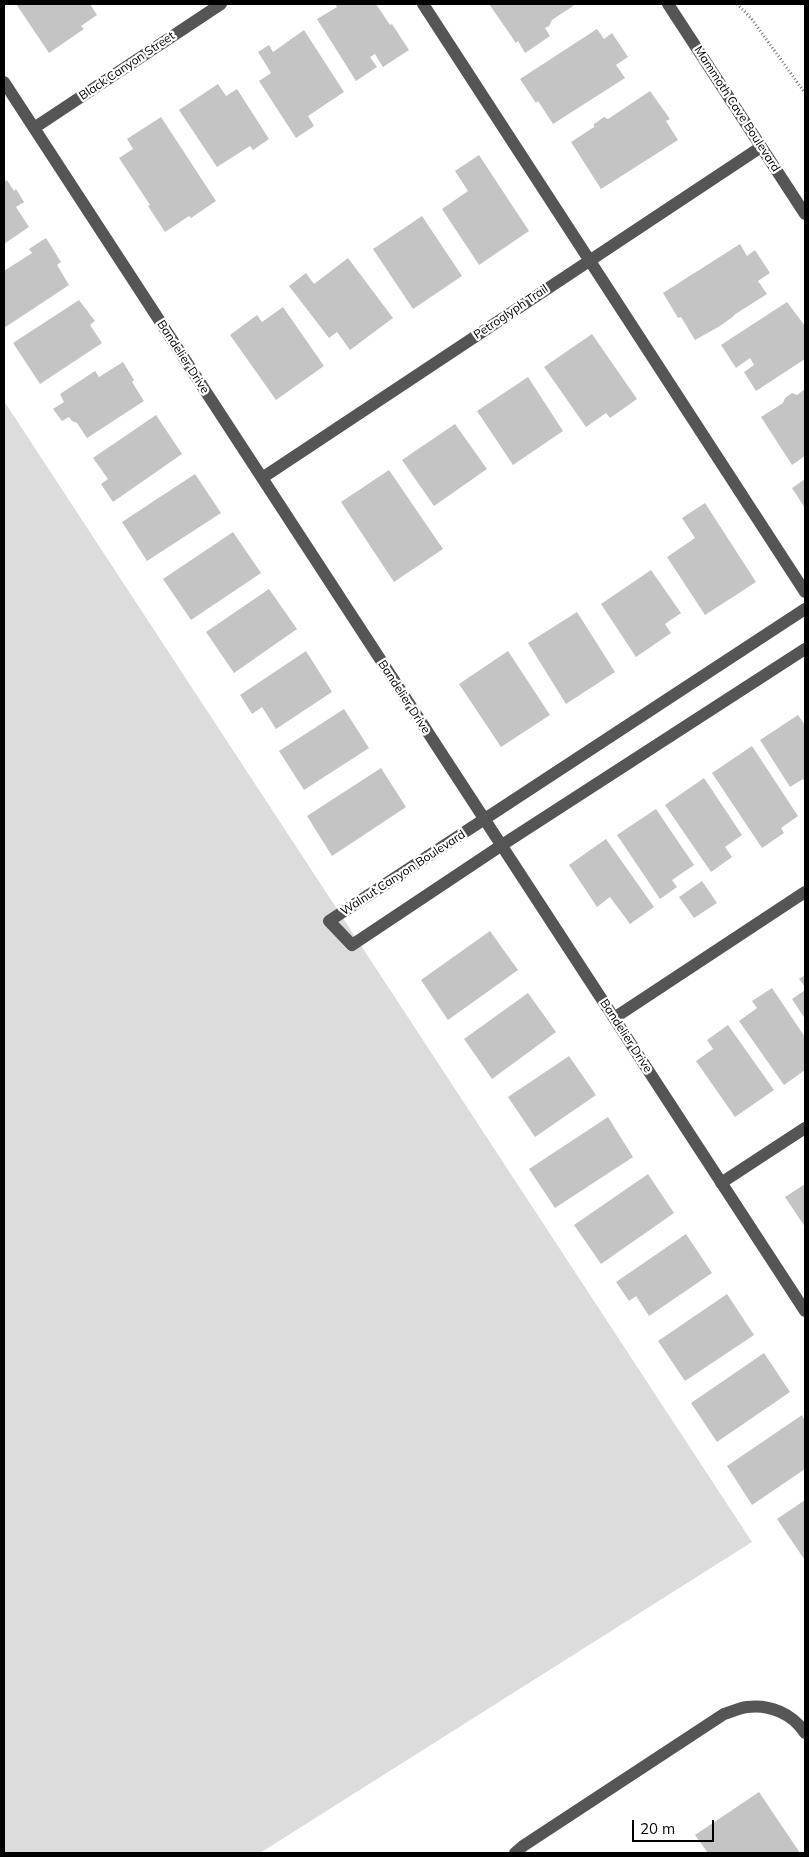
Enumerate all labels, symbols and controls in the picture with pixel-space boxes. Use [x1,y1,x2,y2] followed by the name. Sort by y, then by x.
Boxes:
[76,29,178,103] street label: Black Canyon Street
[691,43,783,175] street label: Mammoth Cave Boulevard
[471,282,551,342] street label: Petroglyph Trail
[154,318,212,396] street label: Bandelier Drive
[375,658,433,736] street label: Bandelier Drive
[338,827,468,919] street label: Walnut Canyon Boulevard
[597,997,655,1075] street label: Bandelier Drive
[634,1810,716,1842] scale bar
[640,1819,675,1838] text: 20 m

